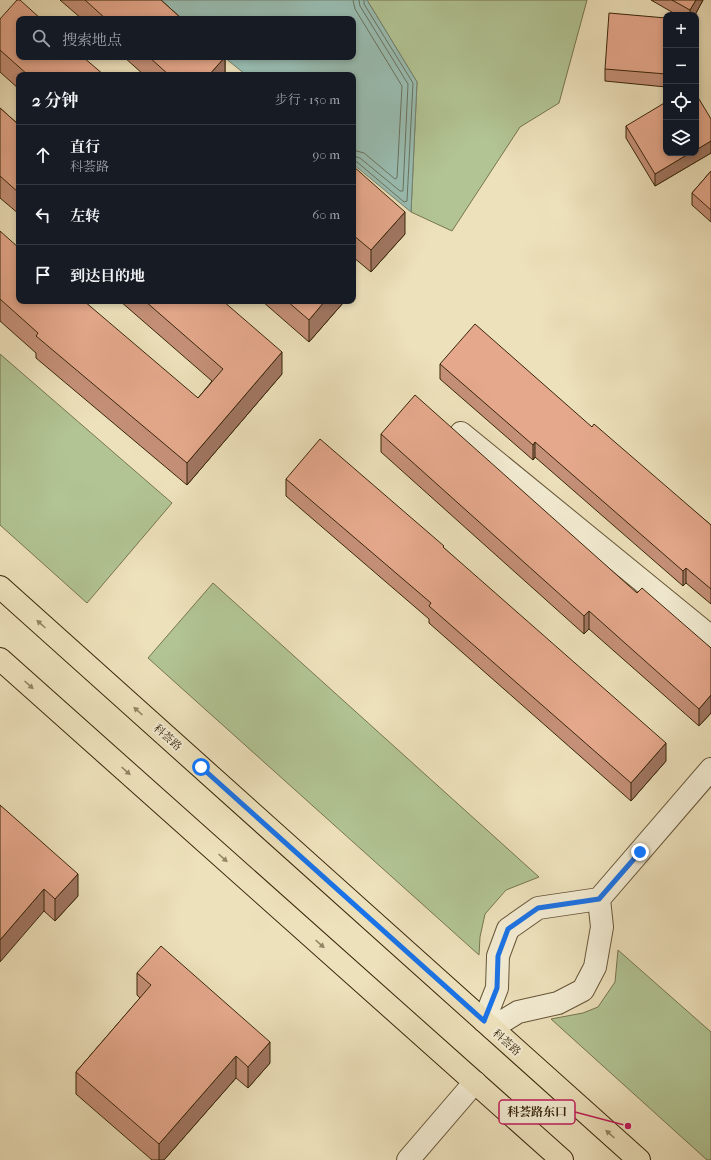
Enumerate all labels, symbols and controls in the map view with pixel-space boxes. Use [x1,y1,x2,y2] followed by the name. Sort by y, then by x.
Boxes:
[663,12,699,156] map controls
[663,12,699,48] button: +
[16,16,356,60] search box
[30,27,52,49] icon: search
[62,31,122,49] text: 搜索地点
[663,48,699,84] button: −
[663,84,699,120] button: locate
[32,90,78,110] text: 2 分钟
[275,92,340,107] text: 步行 · 150 m
[663,120,699,156] button: layers
[70,138,100,156] text: 直行
[32,144,54,166] icon: ahead
[312,147,340,162] text: 90 m
[70,159,109,174] text: 科荟路
[32,204,54,226] icon: left
[70,207,100,225] text: 左转
[312,207,340,222] text: 60 m
[32,264,54,286] icon: arrive
[70,267,145,285] text: 到达目的地
[36,619,46,628] one-way arrow
[24,680,34,689] one-way arrow
[133,706,143,715] one-way arrow
[151,722,184,753] street label: 科荟路
[192,758,210,776] route start
[121,766,131,776] one-way arrow
[631,843,649,861] route end
[218,853,228,862] one-way arrow
[315,939,325,949] one-way arrow
[490,1027,523,1058] street label: 科荟路
[499,1100,575,1124] callout: 科荟路东口
[507,1105,567,1119] text: 科荟路东口
[605,1129,615,1139] one-way arrow

